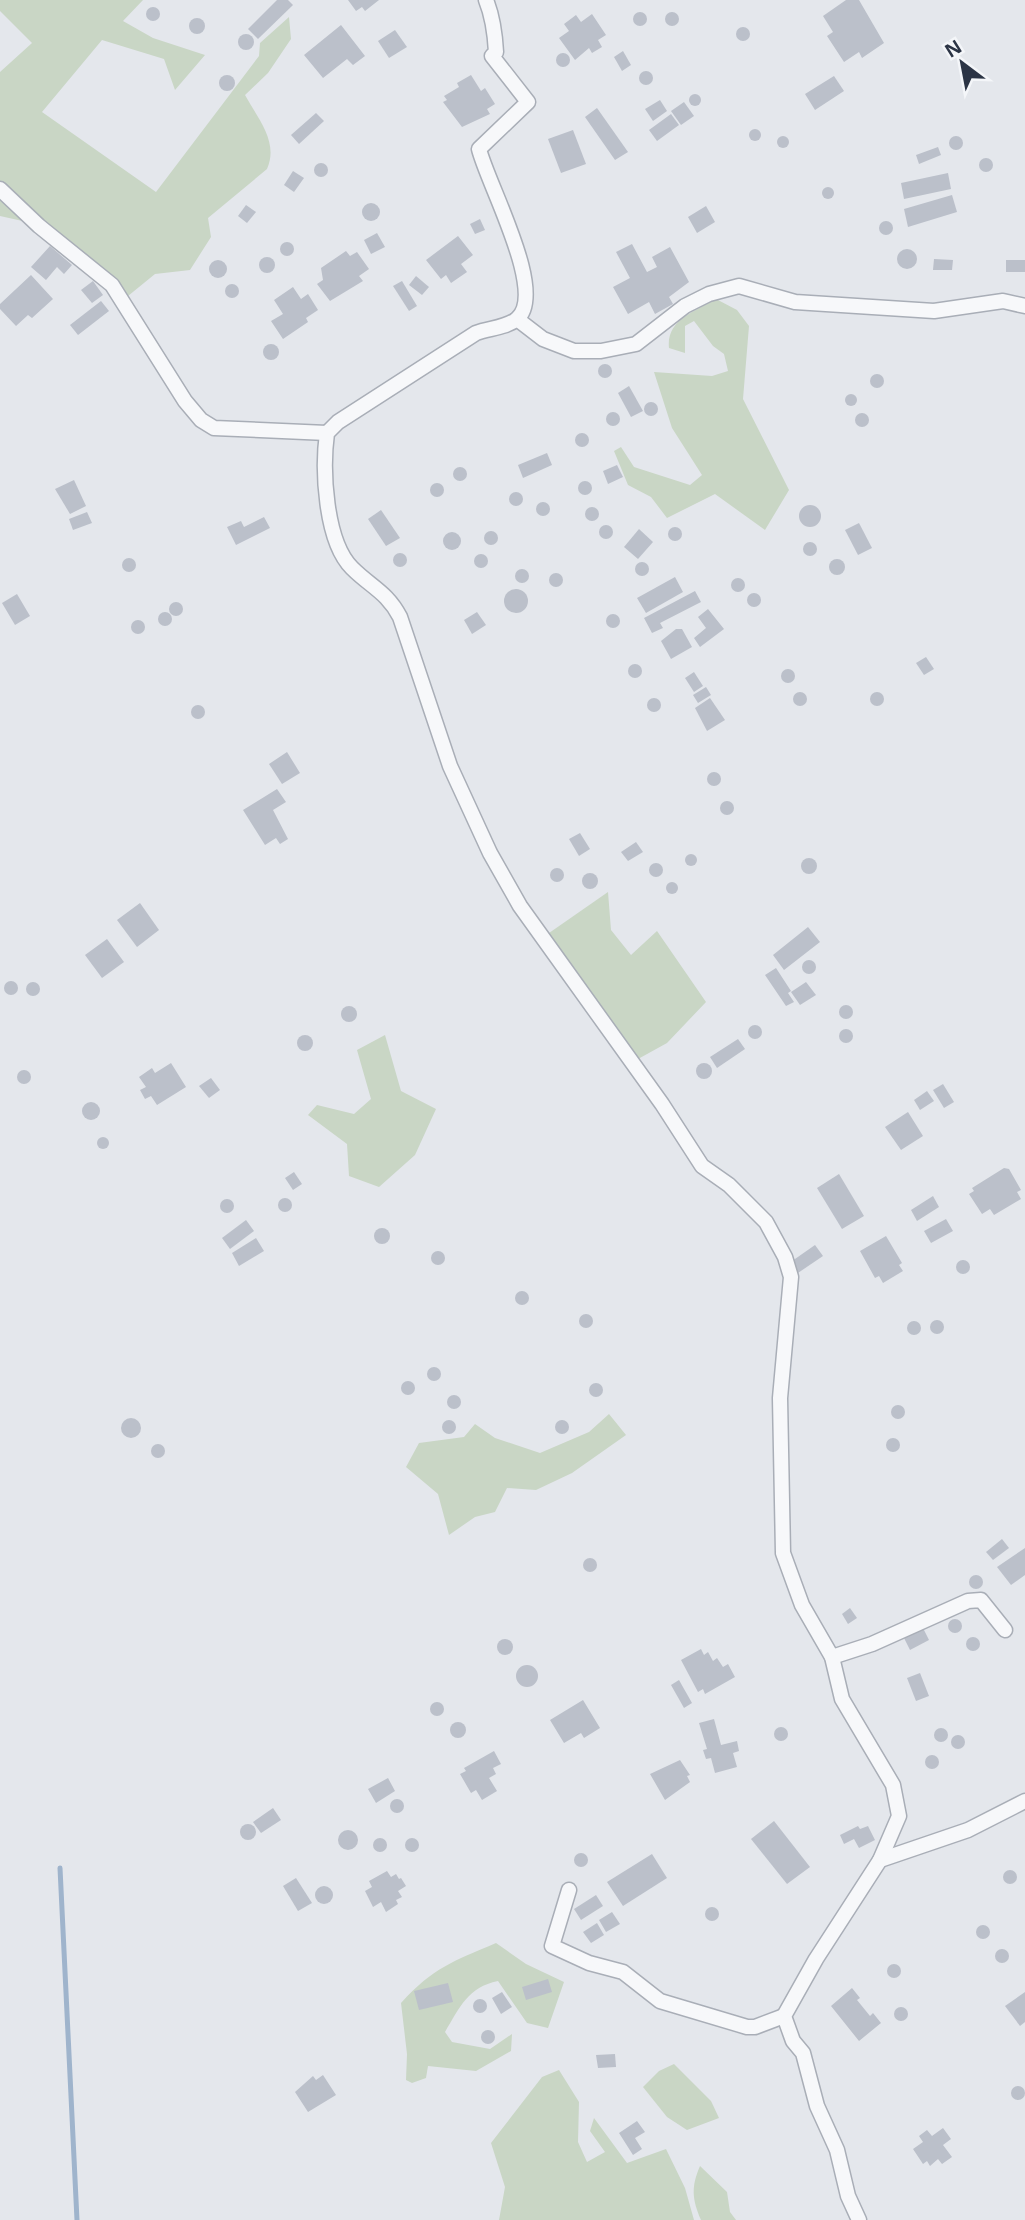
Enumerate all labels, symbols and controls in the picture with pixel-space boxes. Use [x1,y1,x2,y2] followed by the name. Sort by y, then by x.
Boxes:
[927,28,997,98] north arrow
[940,33,966,64] text: N

